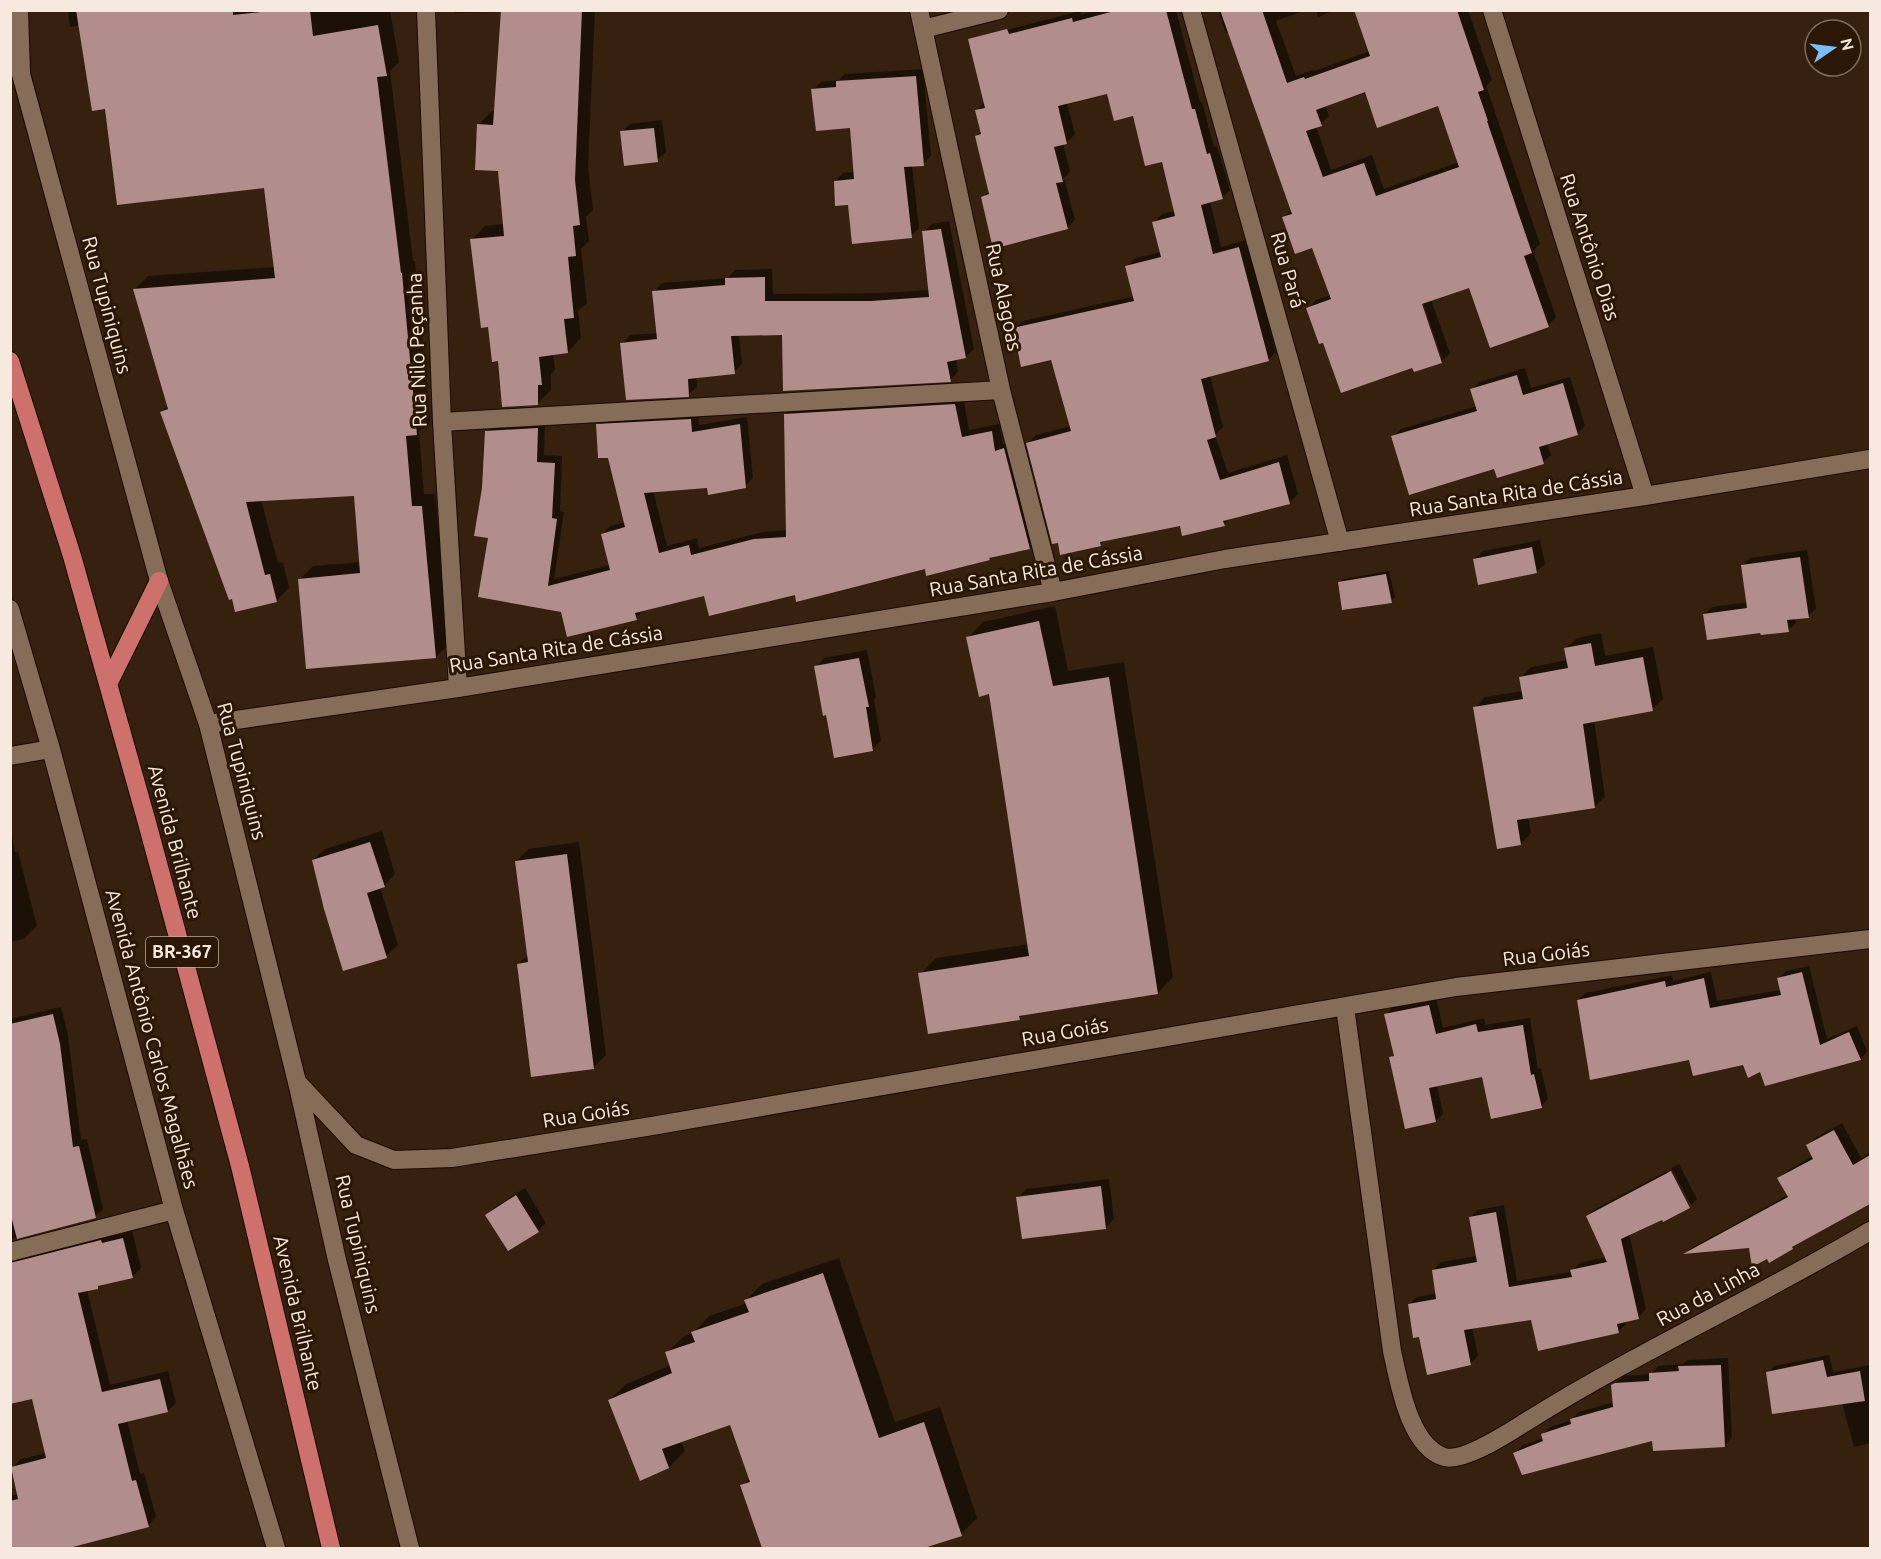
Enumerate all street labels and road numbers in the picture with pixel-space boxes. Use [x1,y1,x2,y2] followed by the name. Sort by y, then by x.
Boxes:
[1556,170,1625,323] street label: Rua Antônio Dias
[1267,229,1310,311] street label: Rua Pará
[78,233,137,376] street label: Rua Tupiniquins
[982,241,1027,353] street label: Rua Alagoas
[402,272,431,428] street label: Rua Nilo Peçanha
[1407,464,1624,521] street label: Rua Santa Rita de Cássia
[928,540,1144,601] street label: Rua Santa Rita de Cássia
[447,620,664,677] street label: Rua Santa Rita de Cássia
[213,699,272,842] street label: Rua Tupiniquins
[144,762,207,921] street label: Avenida Brilhante
[101,887,204,1191] street label: Avenida Antônio Carlos Magalhães
[146,937,218,967] road number: BR-367
[1501,937,1591,970] street label: Rua Goiás
[1020,1013,1110,1050] street label: Rua Goiás
[541,1095,631,1132] street label: Rua Goiás
[331,1172,386,1315] street label: Rua Tupiniquins
[269,1233,328,1393] street label: Avenida Brilhante
[1652,1257,1763,1330] street label: Rua da Linha

